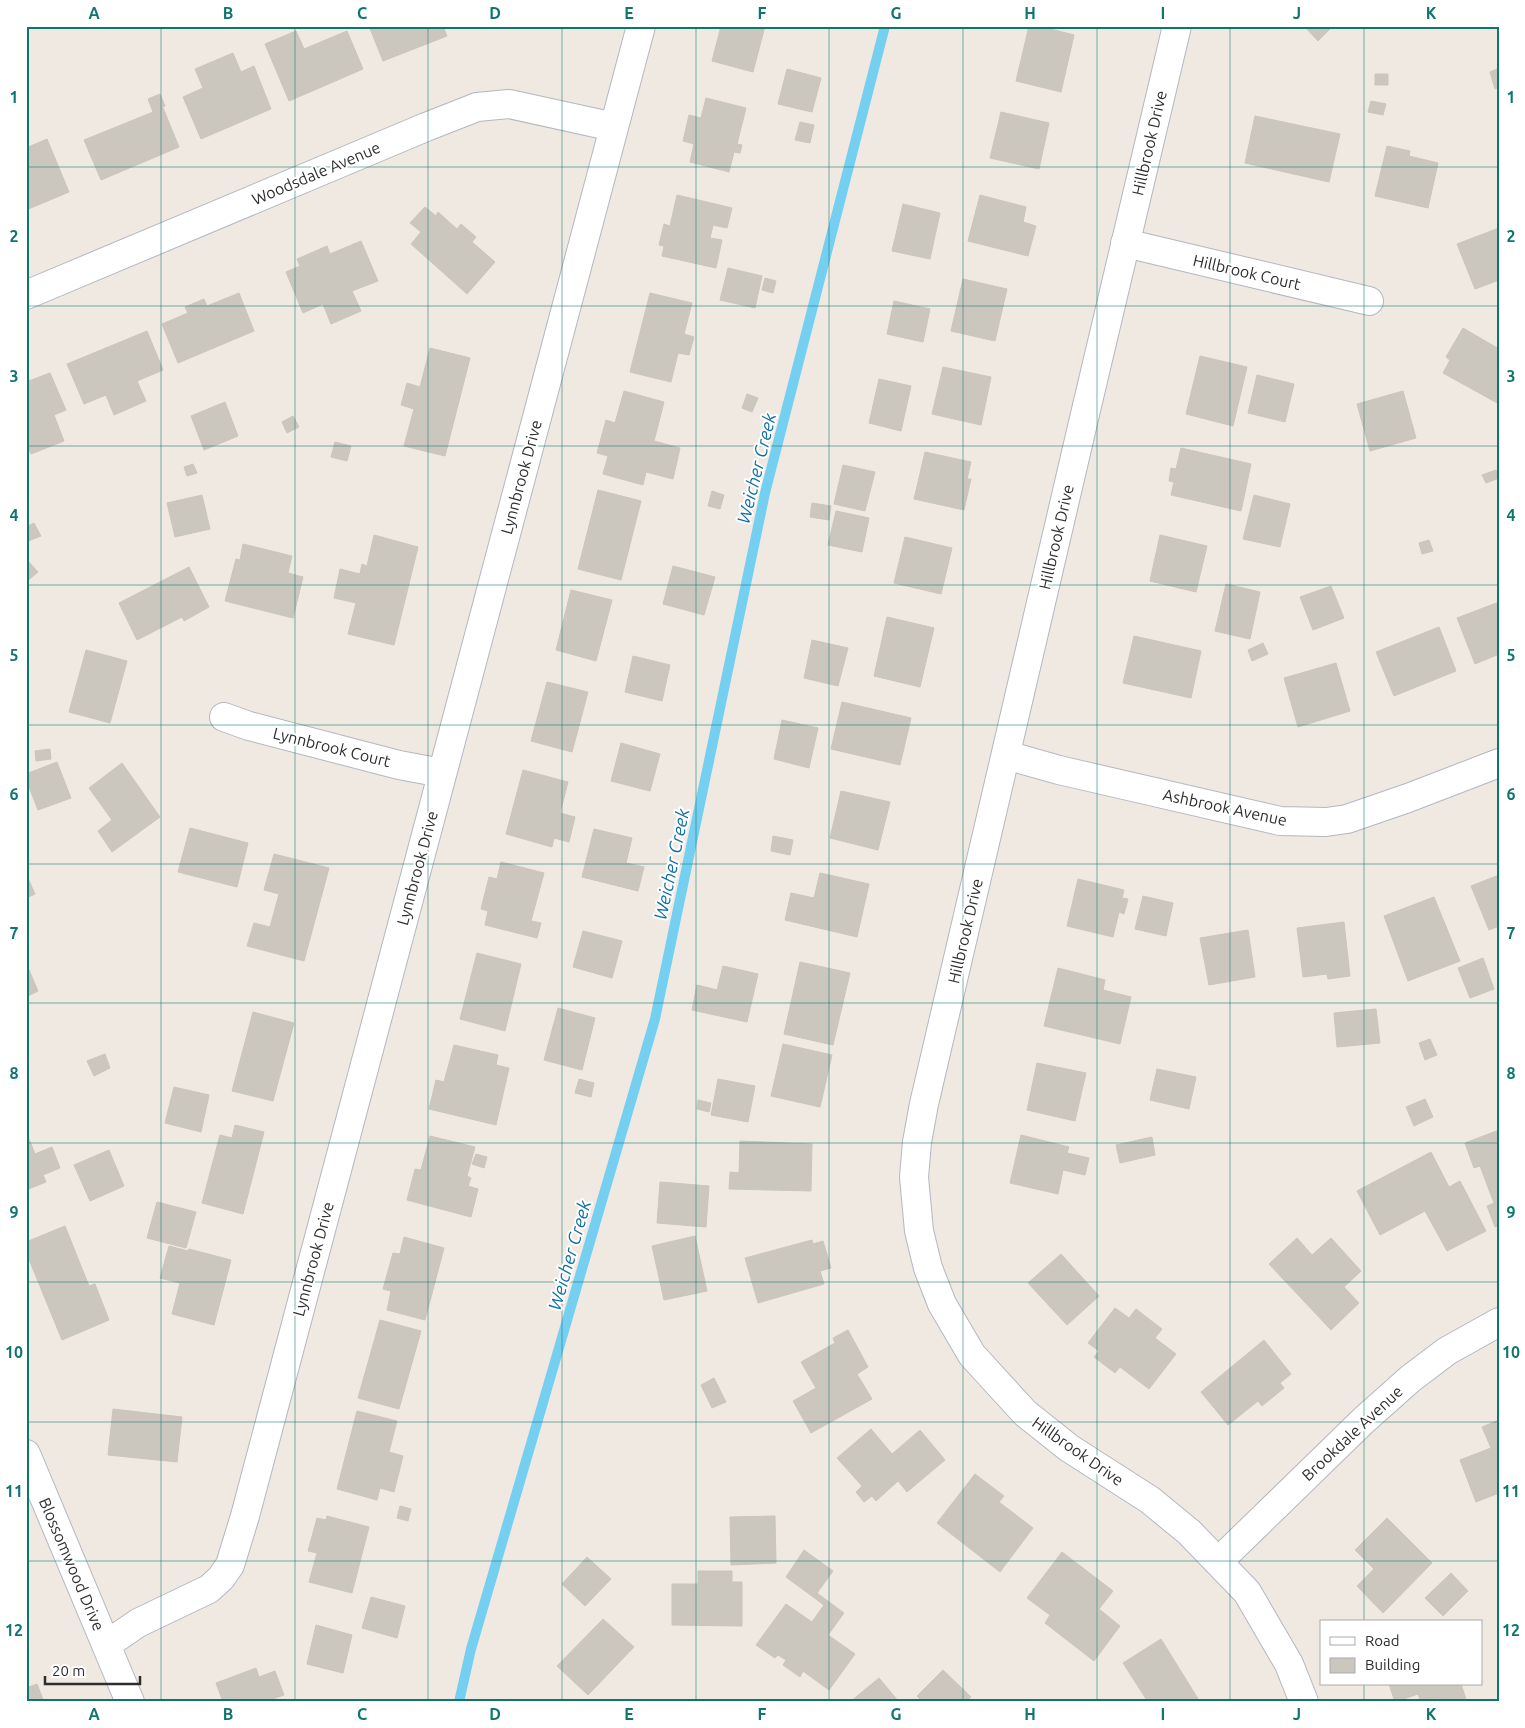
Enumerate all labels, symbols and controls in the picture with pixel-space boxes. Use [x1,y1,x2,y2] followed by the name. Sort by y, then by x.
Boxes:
[88,4,100,22] text: A
[223,4,233,22] text: B
[357,4,367,22] text: C
[489,4,501,22] text: D
[624,4,634,22] text: E
[758,4,767,22] text: F
[890,4,902,22] text: G
[1024,4,1036,22] text: H
[1161,4,1165,22] text: I
[1293,4,1301,22] text: J
[1426,4,1437,22] text: K
[9,88,19,106] text: 1
[1506,88,1516,106] text: 1
[1128,89,1170,197] street label: Hillbrook Drive
[249,138,383,208] street label: Woodsdale Avenue
[9,227,19,245] text: 2
[1506,227,1516,245] text: 2
[1191,251,1303,293] street label: Hillbrook Court
[9,367,19,385] text: 3
[1506,367,1516,385] text: 3
[733,410,780,525] water label: Weicher Creek
[497,418,545,536] street label: Lynnbrook Drive
[1035,483,1077,591] street label: Hillbrook Drive
[9,506,19,524] text: 4
[1506,506,1516,524] text: 4
[9,646,19,664] text: 5
[1506,646,1516,664] text: 5
[271,724,393,770] street label: Lynnbrook Court
[9,785,19,803] text: 6
[1161,785,1289,829] street label: Ashbrook Avenue
[1506,785,1516,803] text: 6
[649,806,693,921] water label: Weicher Creek
[393,809,441,927] street label: Lynnbrook Drive
[944,877,986,985] street label: Hillbrook Drive
[9,924,19,942] text: 7
[1506,924,1516,942] text: 7
[9,1064,19,1082] text: 8
[1506,1064,1516,1082] text: 8
[544,1197,594,1312] water label: Weicher Creek
[289,1200,337,1318] street label: Lynnbrook Drive
[9,1203,19,1221] text: 9
[1506,1203,1516,1221] text: 9
[5,1343,23,1361] text: 10
[1502,1343,1520,1361] text: 10
[1298,1382,1406,1484] street label: Brookdale Avenue
[1029,1413,1127,1489] street label: Hillbrook Drive
[5,1482,23,1500] text: 11
[1502,1482,1520,1500] text: 11
[36,1495,108,1633] street label: Blossomwood Drive
[1320,1620,1482,1686] legend
[5,1621,23,1639] text: 12
[1502,1621,1520,1639] text: 12
[1365,1632,1400,1649] text: Road
[45,1653,140,1685] scale bar
[1365,1656,1420,1673] text: Building
[52,1662,85,1679] text: 20 m
[88,1705,100,1723] text: A
[223,1705,233,1723] text: B
[357,1705,367,1723] text: C
[489,1705,501,1723] text: D
[624,1705,634,1723] text: E
[758,1705,767,1723] text: F
[890,1705,902,1723] text: G
[1024,1705,1036,1723] text: H
[1161,1705,1165,1723] text: I
[1293,1705,1301,1723] text: J
[1426,1705,1437,1723] text: K

